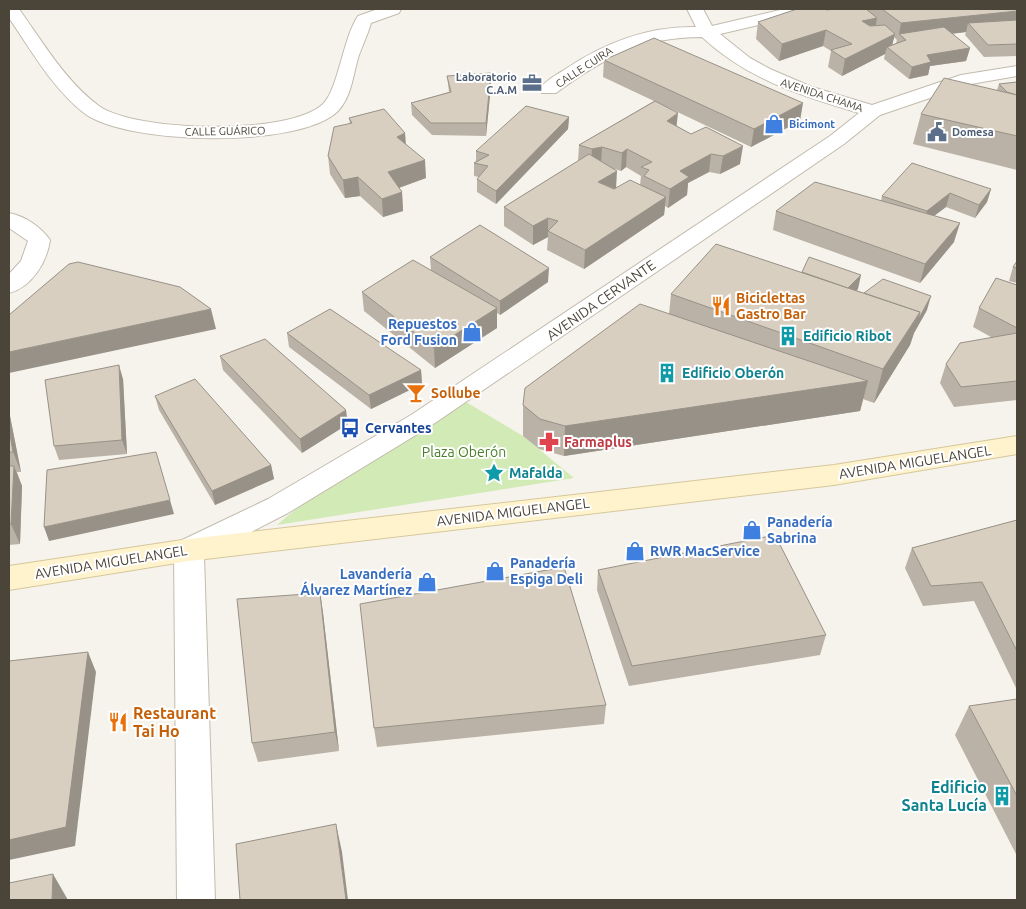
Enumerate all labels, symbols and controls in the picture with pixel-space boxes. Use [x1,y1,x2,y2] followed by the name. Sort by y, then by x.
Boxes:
[553,44,615,90] street label: CALLE CUIRA
[456,71,517,96] place label: Laboratorio C.A.M
[521,72,543,94] office icon: Laboratorio C.A.M
[779,76,866,114] street label: AVENIDA CHAMA
[763,113,785,135] shop icon: Bicimont
[789,118,835,130] place label: Bicimont
[926,121,948,143] public building icon: Domesa
[184,123,266,138] street label: CALLE GUÁRICO
[952,126,994,138] place label: Domesa
[544,256,658,343] street label: AVENIDA CERVANTE
[736,290,806,322] place label: Biciclettas Gastro Bar
[710,295,732,317] restaurant icon: Biciclettas Gastro Bar
[381,316,457,348] place label: Repuestos Ford Fusion
[461,321,483,343] shop icon: Repuestos Ford Fusion
[777,325,799,347] building icon: Edificio Ribot
[803,328,892,344] place label: Edificio Ribot
[656,362,678,384] building icon: Edificio Oberón
[682,365,784,381] place label: Edificio Oberón
[405,382,427,404] bar icon: Sollube
[431,385,481,401] place label: Sollube
[339,417,361,439] bus stop icon: Cervantes
[365,420,432,436] place label: Cervantes
[538,431,560,453] pharmacy icon: Farmaplus
[564,434,632,450] place label: Farmaplus
[838,442,992,482] street label: AVENIDA MIGUELANGEL
[422,444,506,460] park label: Plaza Oberón
[483,462,505,484] place icon: Mafalda
[509,465,563,481] place label: Mafalda
[436,495,590,529] street label: AVENIDA MIGUELANGEL
[767,514,833,546] place label: Panadería Sabrina
[741,519,763,541] shop icon: Panadería Sabrina
[624,540,646,562] shop icon: RWR MacService
[34,542,188,582] street label: AVENIDA MIGUELANGEL
[650,543,760,559] place label: RWR MacService
[510,555,583,587] place label: Panadería Espiga Deli
[484,560,506,582] shop icon: Panadería Espiga Deli
[300,566,412,598] place label: Lavandería Álvarez Martínez
[416,571,438,593] shop icon: Lavandería Álvarez Martínez
[133,704,216,740] place label: Restaurant Tai Ho
[107,711,129,733] restaurant icon: Restaurant Tai Ho
[901,778,987,814] place label: Edificio Santa Lucía
[991,785,1013,807] building icon: Edificio Santa Lucía

